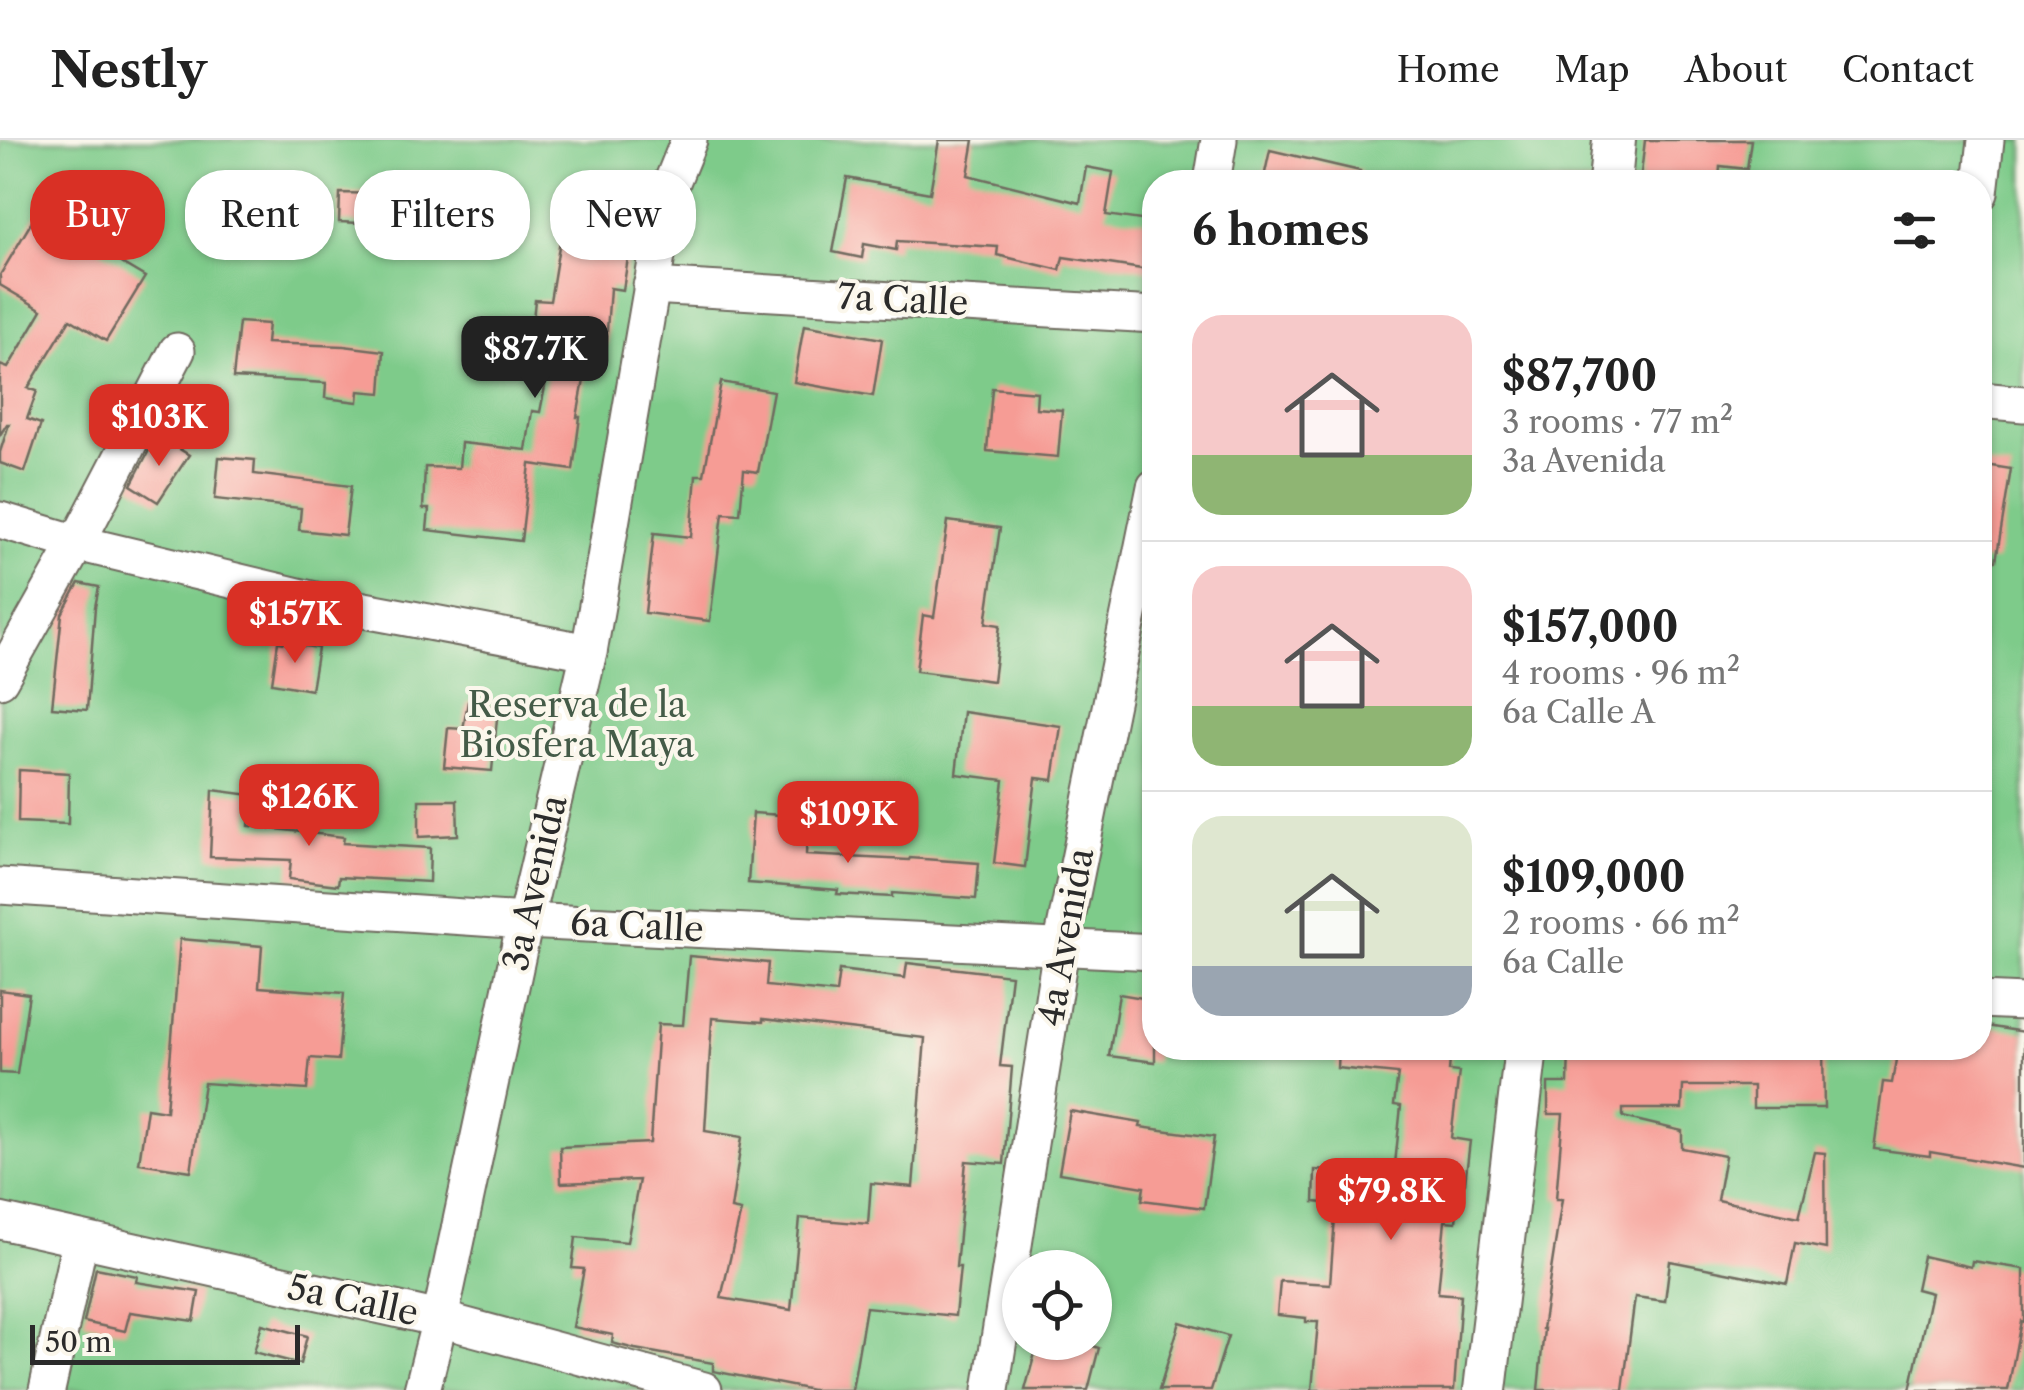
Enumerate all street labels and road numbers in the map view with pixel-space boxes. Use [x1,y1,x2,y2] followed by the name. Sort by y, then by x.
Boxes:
[837,275,969,324] street label: 7a Calle
[493,790,576,975] street label: 3a Avenida
[1029,844,1102,1029] street label: 4a Avenida
[569,901,705,950] street label: 6a Calle
[284,1265,422,1334] street label: 5a Calle

